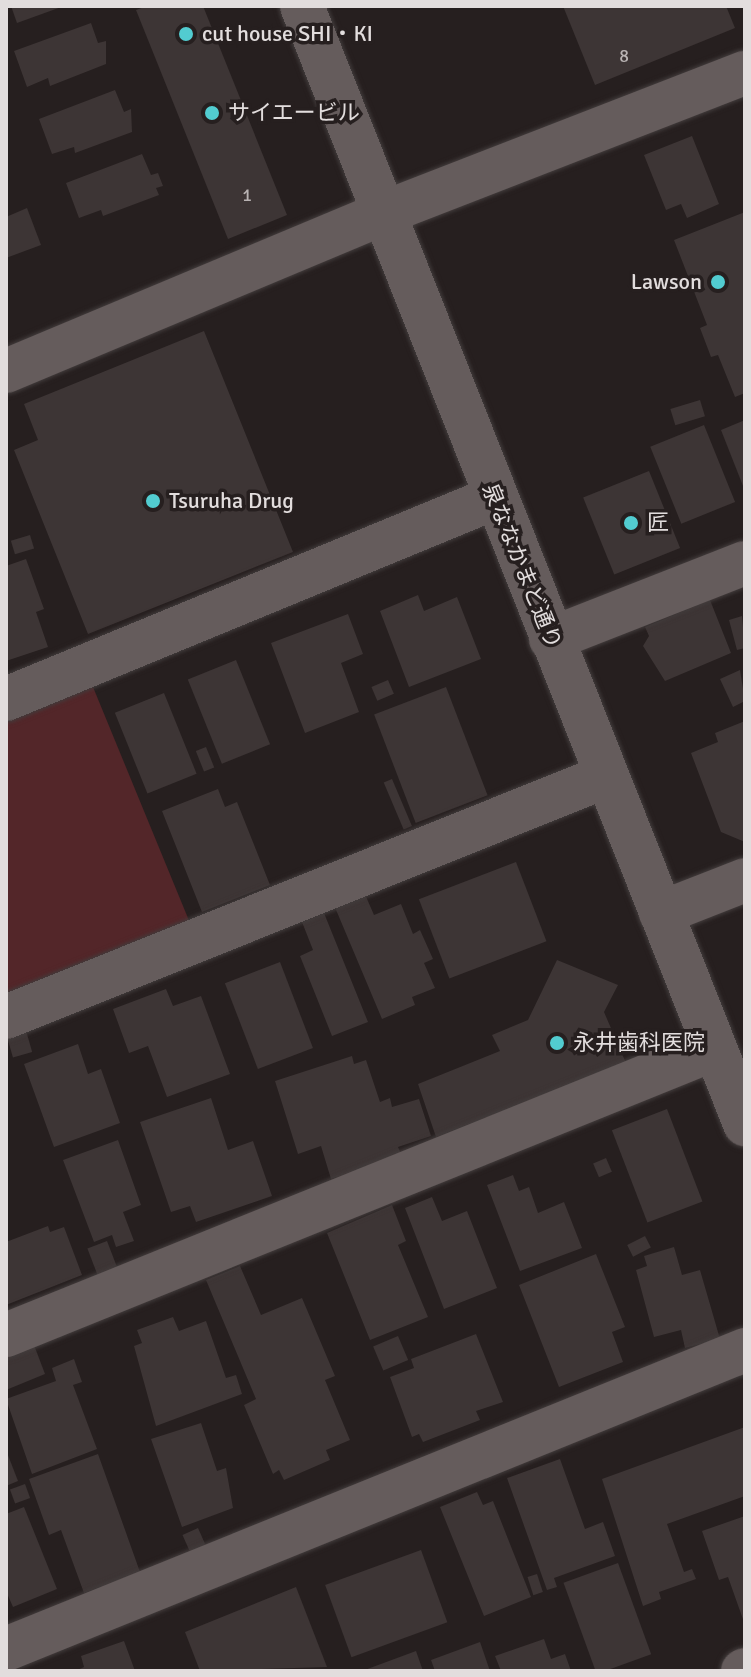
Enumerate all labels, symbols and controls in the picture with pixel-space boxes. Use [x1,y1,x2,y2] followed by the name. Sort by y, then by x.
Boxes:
[202,21,373,47] place label: cut house SHI・KI
[177,25,195,43] marker: cut house SHI・KI
[619,45,629,67] house number: 8
[228,100,360,126] place label: サイエービル
[203,104,221,122] marker: サイエービル
[242,184,252,206] house number: 1
[631,269,702,295] place label: Lawson
[709,273,727,291] marker: Lawson
[477,479,567,653] street label: 泉ななかまど通り
[169,488,294,514] place label: Tsuruha Drug
[144,492,162,510] marker: Tsuruha Drug
[647,510,669,536] place label: 匠
[622,514,640,532] marker: 匠
[573,1030,705,1056] place label: 永井歯科医院
[548,1034,566,1052] marker: 永井歯科医院

